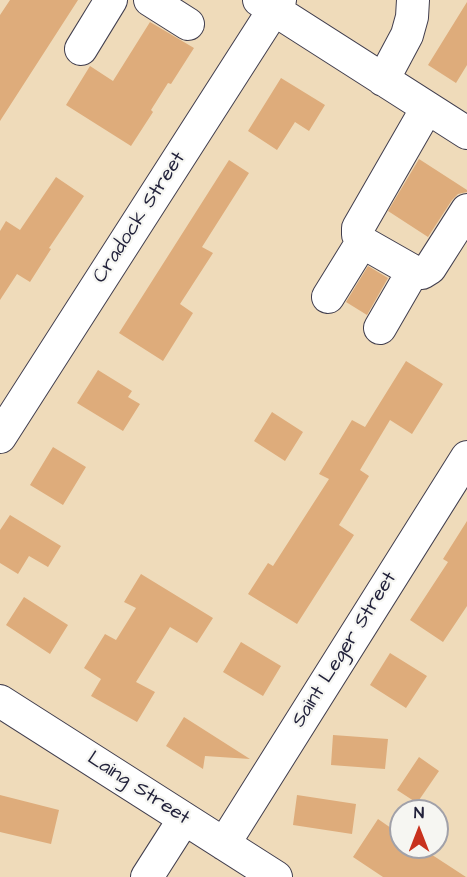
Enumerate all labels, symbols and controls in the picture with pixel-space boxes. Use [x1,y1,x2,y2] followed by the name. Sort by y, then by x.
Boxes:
[89,148,191,288] street label: Cradock Street
[287,568,403,732] street label: Saint Leger Street
[82,747,194,831] street label: Laing Street
[389,799,449,859] north arrow
[414,802,424,824] text: N

